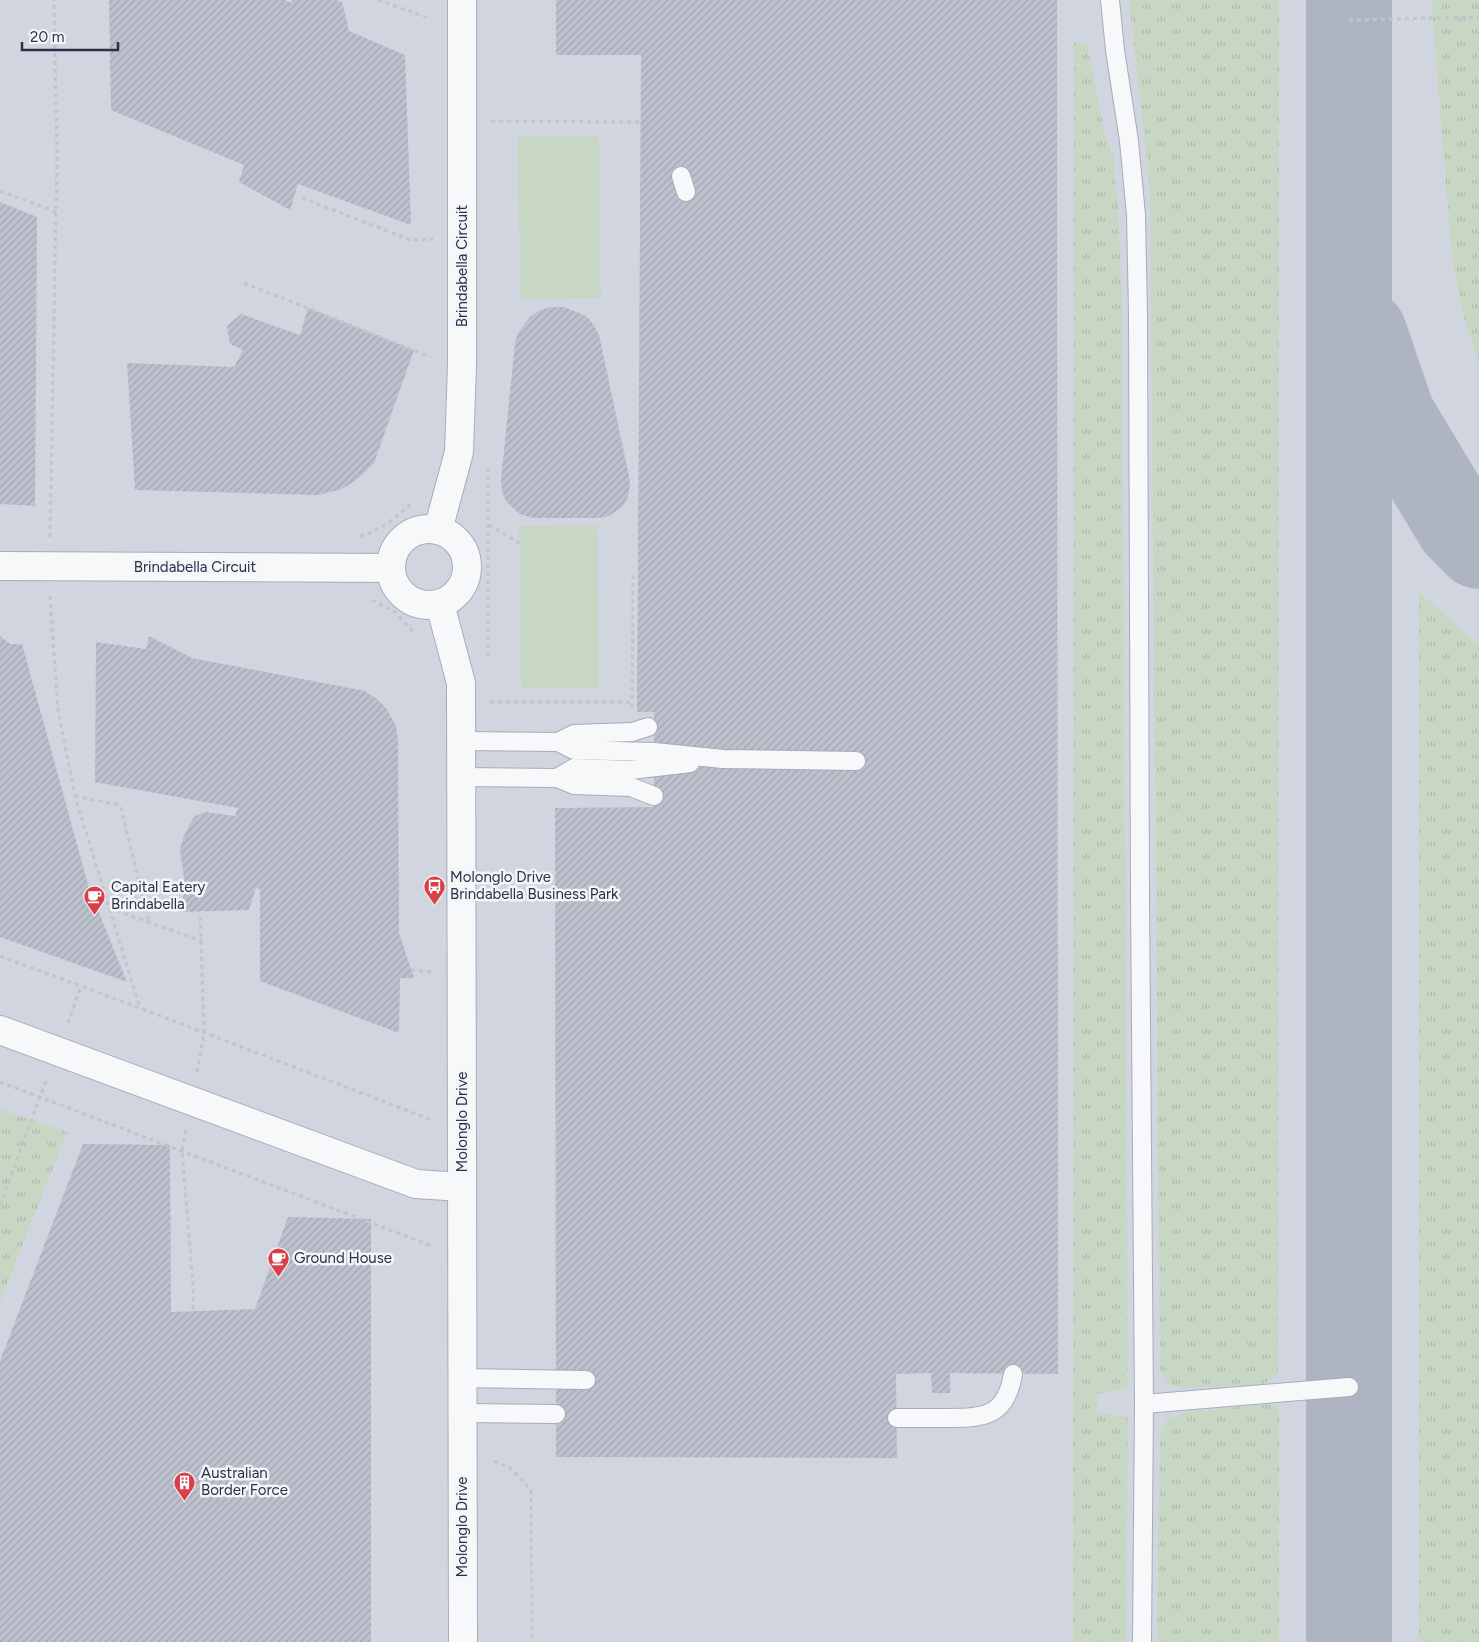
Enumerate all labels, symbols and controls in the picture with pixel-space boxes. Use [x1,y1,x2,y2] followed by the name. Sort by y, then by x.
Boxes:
[22,20,119,52] scale bar
[30,28,64,46] text: 20 m
[453,204,471,327] street label: Brindabella Circuit
[134,558,257,576] street label: Brindabella Circuit
[450,868,619,903] place label: Molonglo Drive Brindabella Business Park
[422,874,446,905] bus stop icon: Molonglo Drive Brindabella Business Park
[111,878,206,913] place label: Capital Eatery Brindabella
[83,884,107,915] cafe icon: Capital Eatery Brindabella
[453,1072,471,1172] street label: Molonglo Drive
[266,1246,290,1277] cafe icon: Ground House
[294,1249,392,1267] place label: Ground House
[201,1464,288,1499] place label: Australian Border Force
[173,1470,197,1501] building icon: Australian Border Force
[453,1477,471,1577] street label: Molonglo Drive

